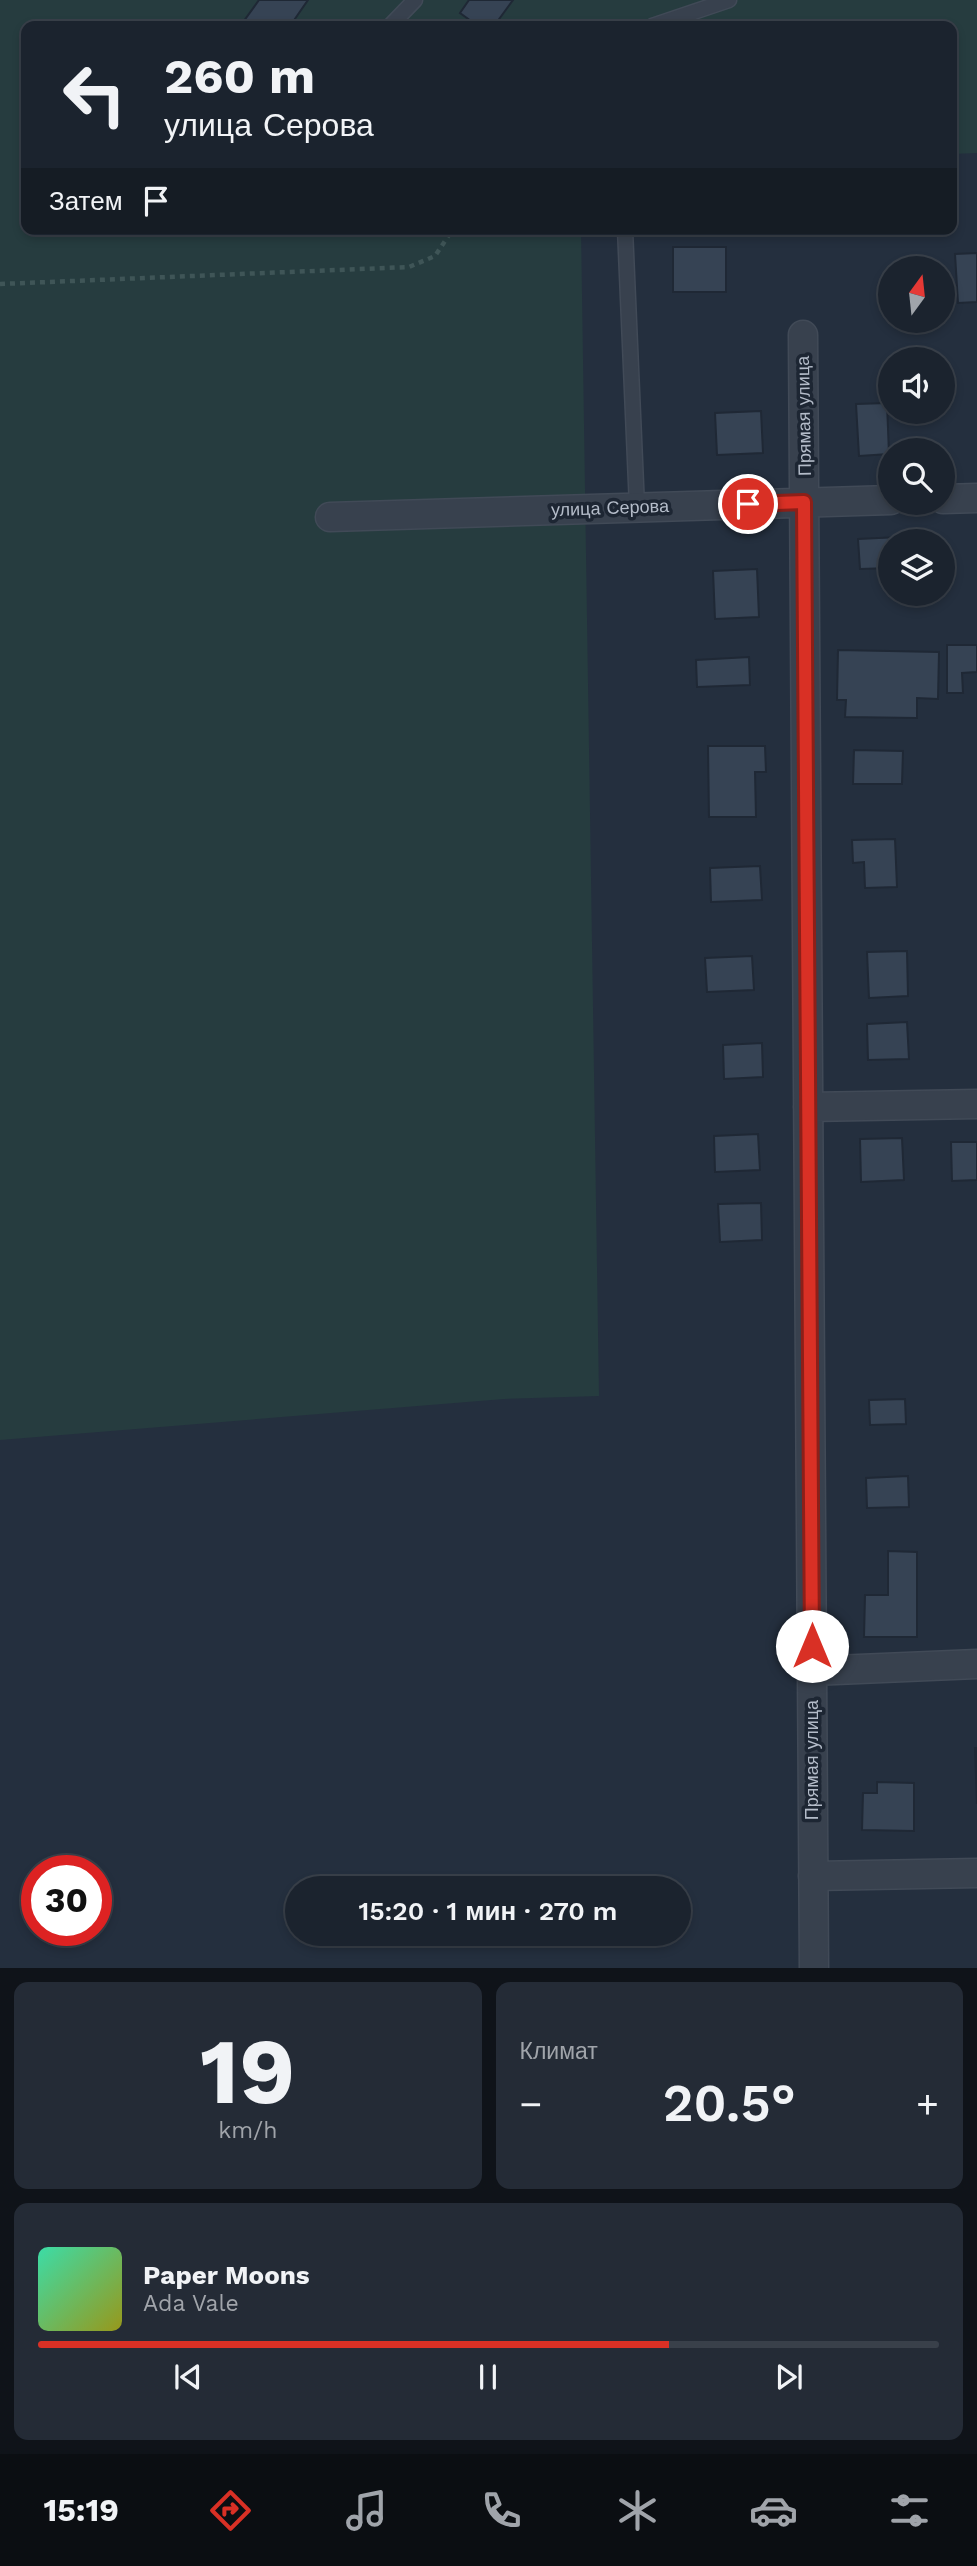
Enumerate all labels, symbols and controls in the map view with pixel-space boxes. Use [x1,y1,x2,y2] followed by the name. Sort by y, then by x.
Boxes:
[164,47,315,105] text: 260 m
[49,49,140,140] icon: left
[164,106,374,144] text: улица Серова
[137,182,175,220] icon: arrive
[49,186,123,216] text: Затем
[878,256,956,332] north arrow
[878,256,955,606] map controls
[878,347,955,424] button: sound
[792,355,815,476] street label: Прямая улица
[878,438,955,515] button: search
[718,474,778,534] pin
[729,485,767,523] icon: arrive
[551,495,670,520] street label: улица Серова
[878,529,955,606] button: layers
[775,1609,849,1683] position arrow
[801,1699,822,1820] street label: Прямая улица
[21,1855,112,1946] speed limit sign: 30
[359,1896,617,1926] text: 15:20 · 1 мин · 270 m
[200,2018,295,2125] text: 19
[520,2038,598,2065] text: Климат
[663,2073,796,2134] text: 20.5°
[520,2082,542,2126] text: −
[916,2082,939,2126] text: +
[218,2117,277,2144] text: km/h
[143,2260,310,2290] text: Paper Moons
[143,2290,239,2317] text: Ada Vale
[169,2358,207,2396] icon: previous
[469,2358,507,2396] icon: pause
[770,2358,808,2396] icon: next
[206,2486,255,2535] icon: directions
[342,2486,391,2535] icon: music
[477,2486,526,2535] icon: phone
[613,2486,662,2535] icon: climate
[749,2486,798,2535] icon: car
[885,2486,934,2535] icon: filters
[43,2491,119,2529] text: 15:19

